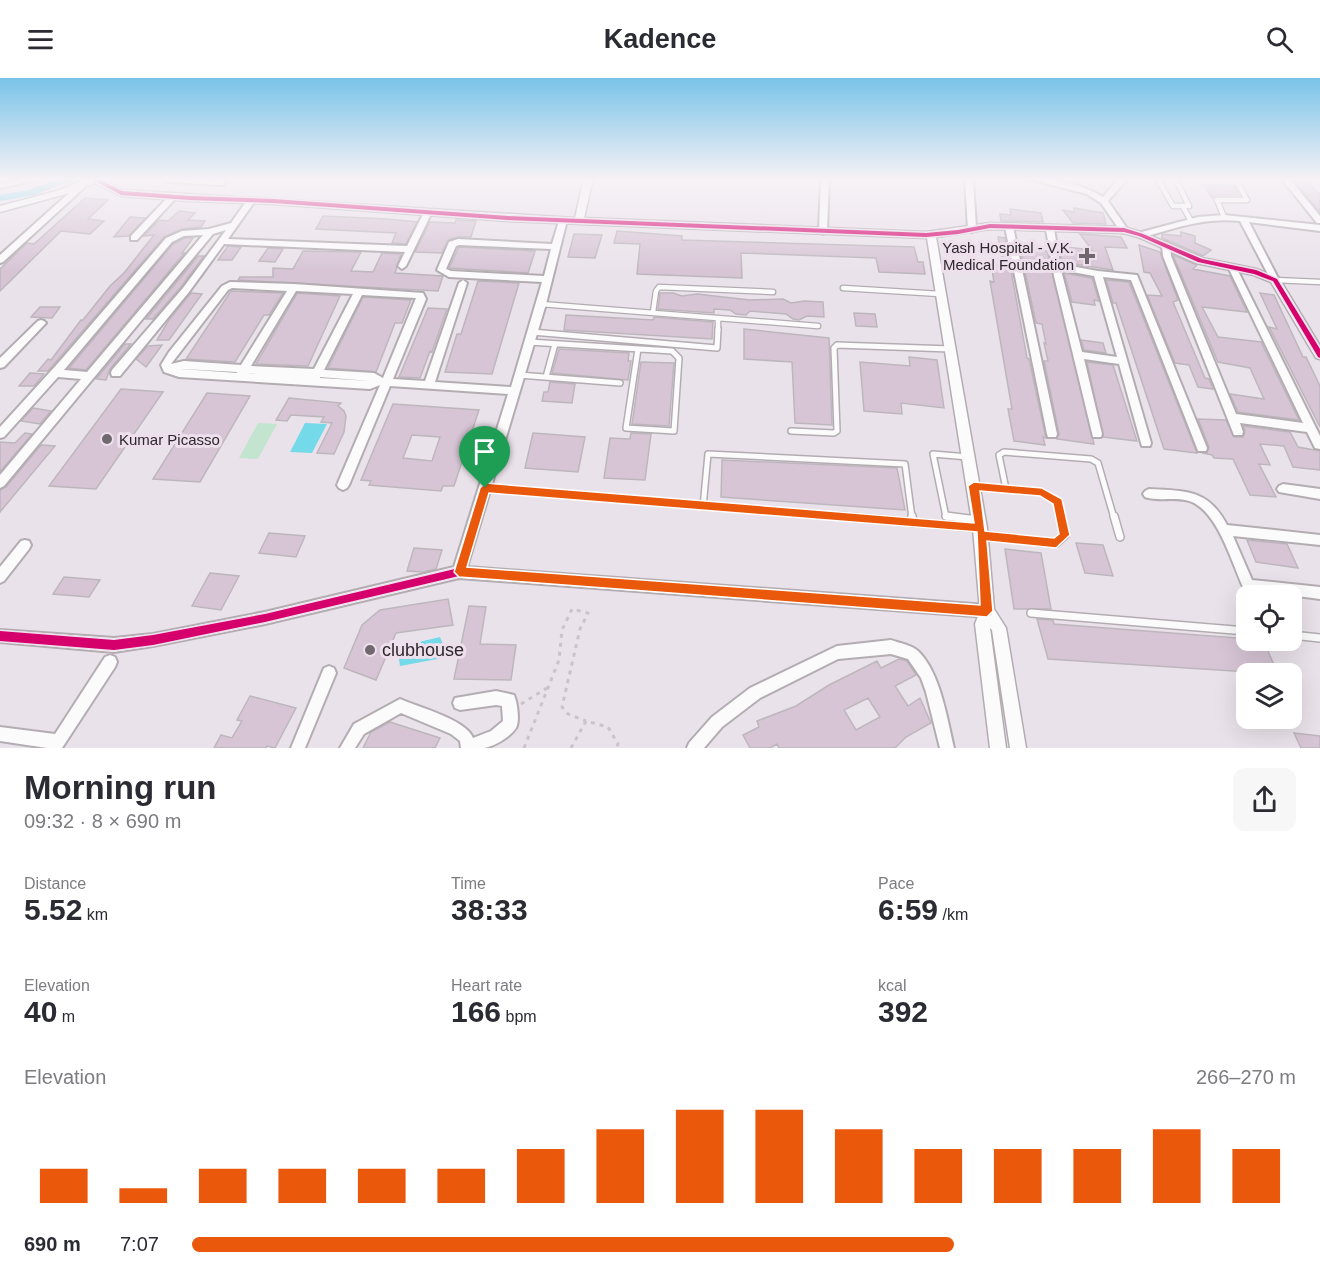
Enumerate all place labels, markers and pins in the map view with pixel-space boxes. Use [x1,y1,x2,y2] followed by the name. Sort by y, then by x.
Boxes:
[942,239,1074,273] place label: Yash Hospital - V.K. Medical Foundation
[1078,247,1096,265] marker: Yash Hospital - V.K. Medical Foundation
[459,426,510,488] pin
[119,431,220,448] place label: Kumar Picasso
[100,432,114,446] marker: Kumar Picasso
[382,640,464,660] place label: clubhouse
[363,643,377,657] marker: clubhouse

